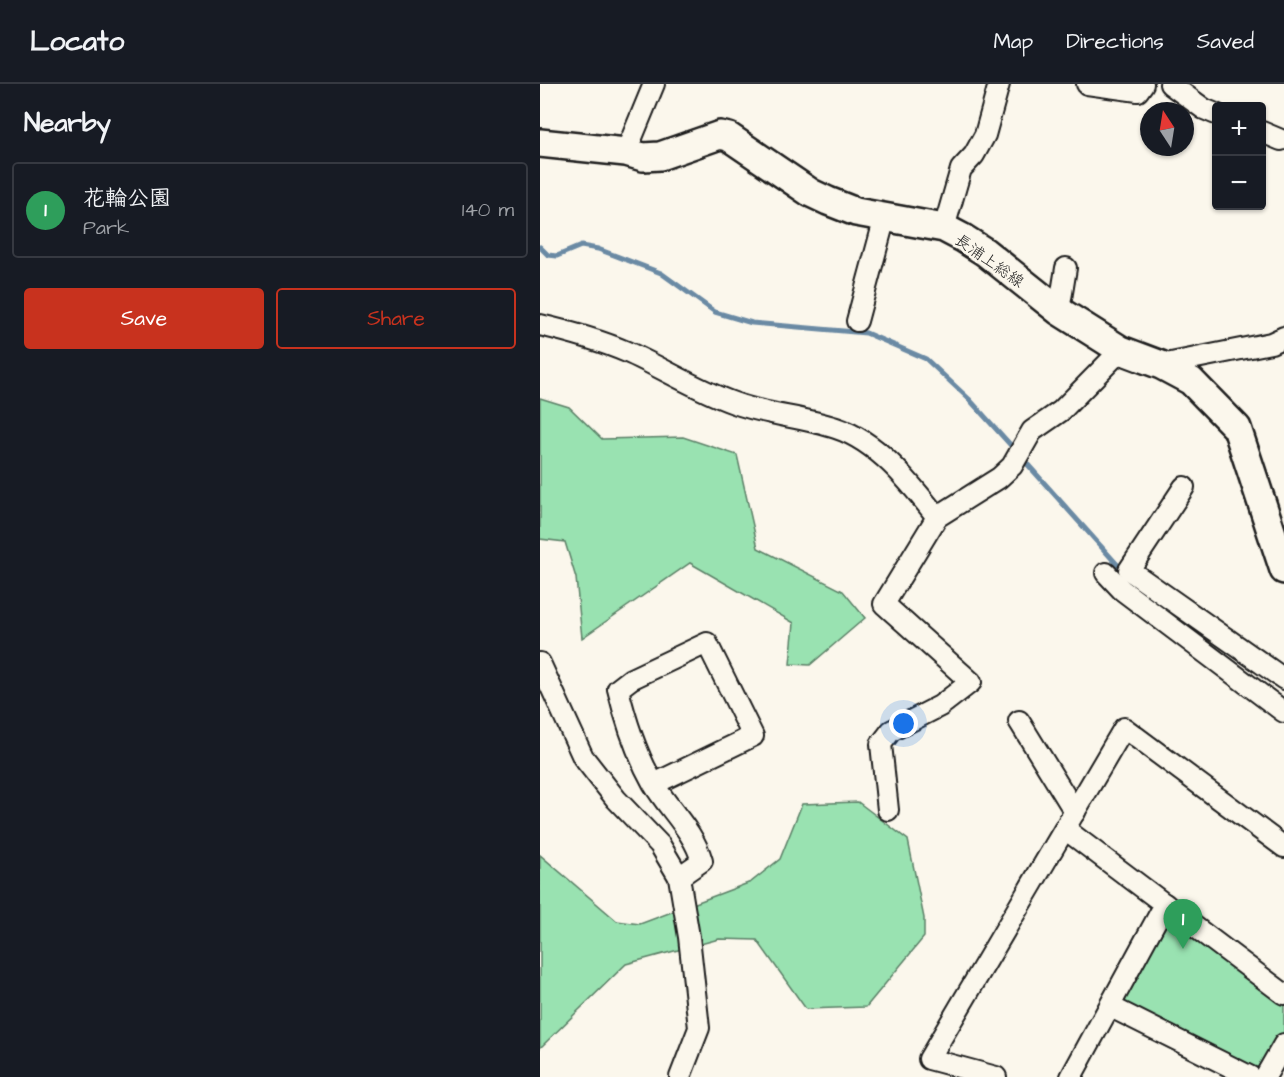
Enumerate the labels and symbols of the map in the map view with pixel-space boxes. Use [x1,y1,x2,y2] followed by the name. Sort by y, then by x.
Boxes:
[1140,102,1194,156] north arrow
[950,229,1029,293] street label: 長浦上総線
[889,709,918,738] your location
[1164,900,1202,949] pin: 1

